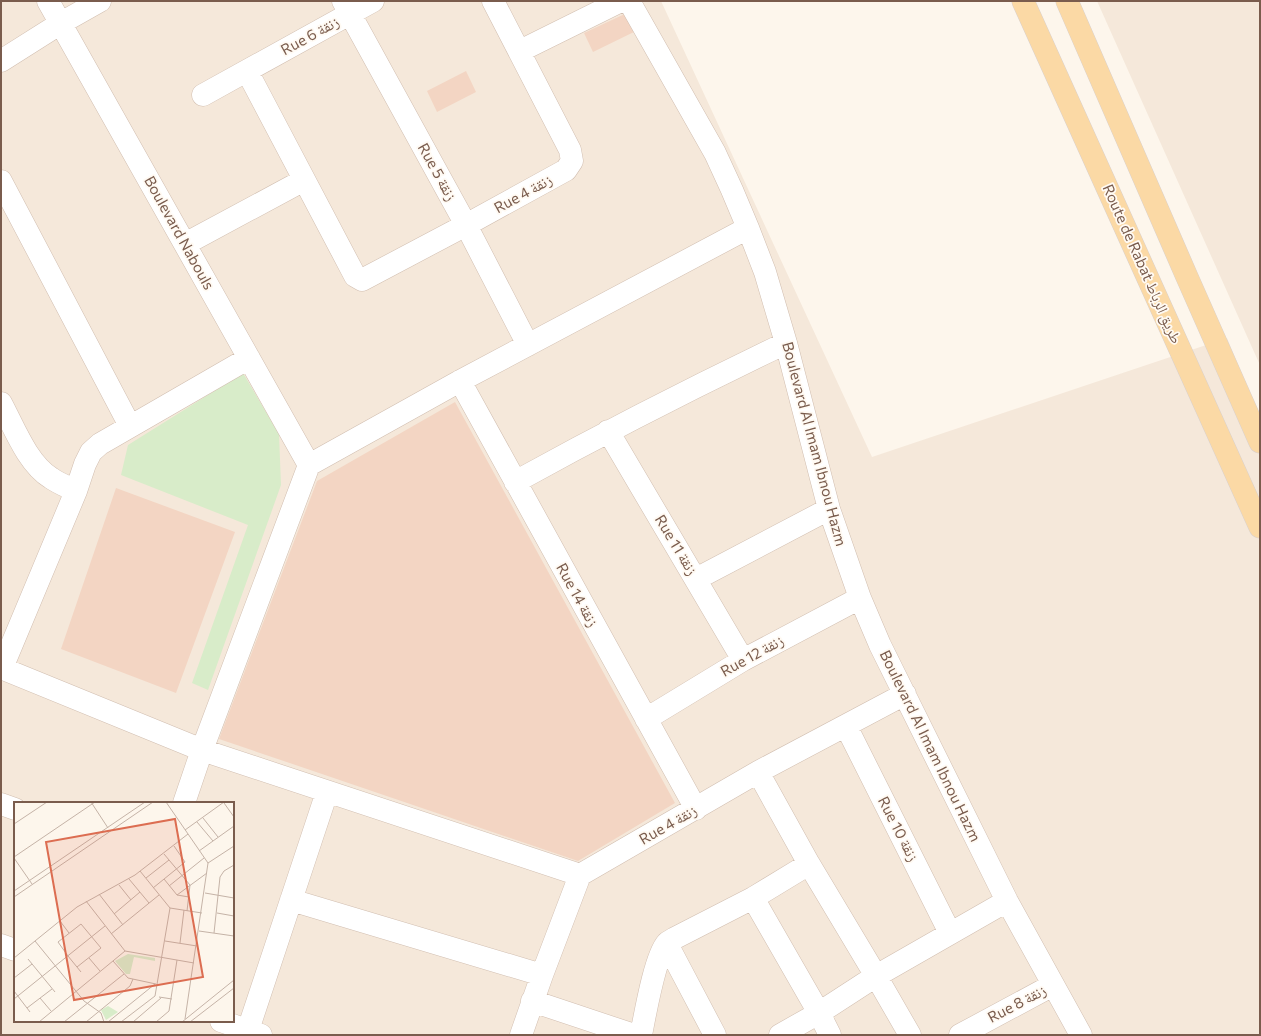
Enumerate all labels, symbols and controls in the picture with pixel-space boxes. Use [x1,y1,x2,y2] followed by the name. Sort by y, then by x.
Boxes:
[277,12,342,59] street label: Rue 6 زنقة
[414,140,461,204] street label: Rue 5 زنقة
[490,170,555,217] street label: Rue 4 زنقة
[141,173,219,293] street label: Boulevard Nabouls
[1098,181,1186,347] street label: Route de Rabat طريق الرباط
[779,340,851,548] street label: Boulevard Al Imam Ibnou Hazm
[651,511,702,579] street label: Rue 11 زنقة
[552,560,603,630] street label: Rue 14 زنقة
[717,630,787,681] street label: Rue 12 زنقة
[877,647,985,844] street label: Boulevard Al Imam Ibnou Hazm
[874,793,923,865] street label: Rue 10 زنقة
[635,800,700,849] street label: Rue 4 زنقة
[14,802,234,1022] inset map
[984,980,1049,1027] street label: Rue 8 زنقة

